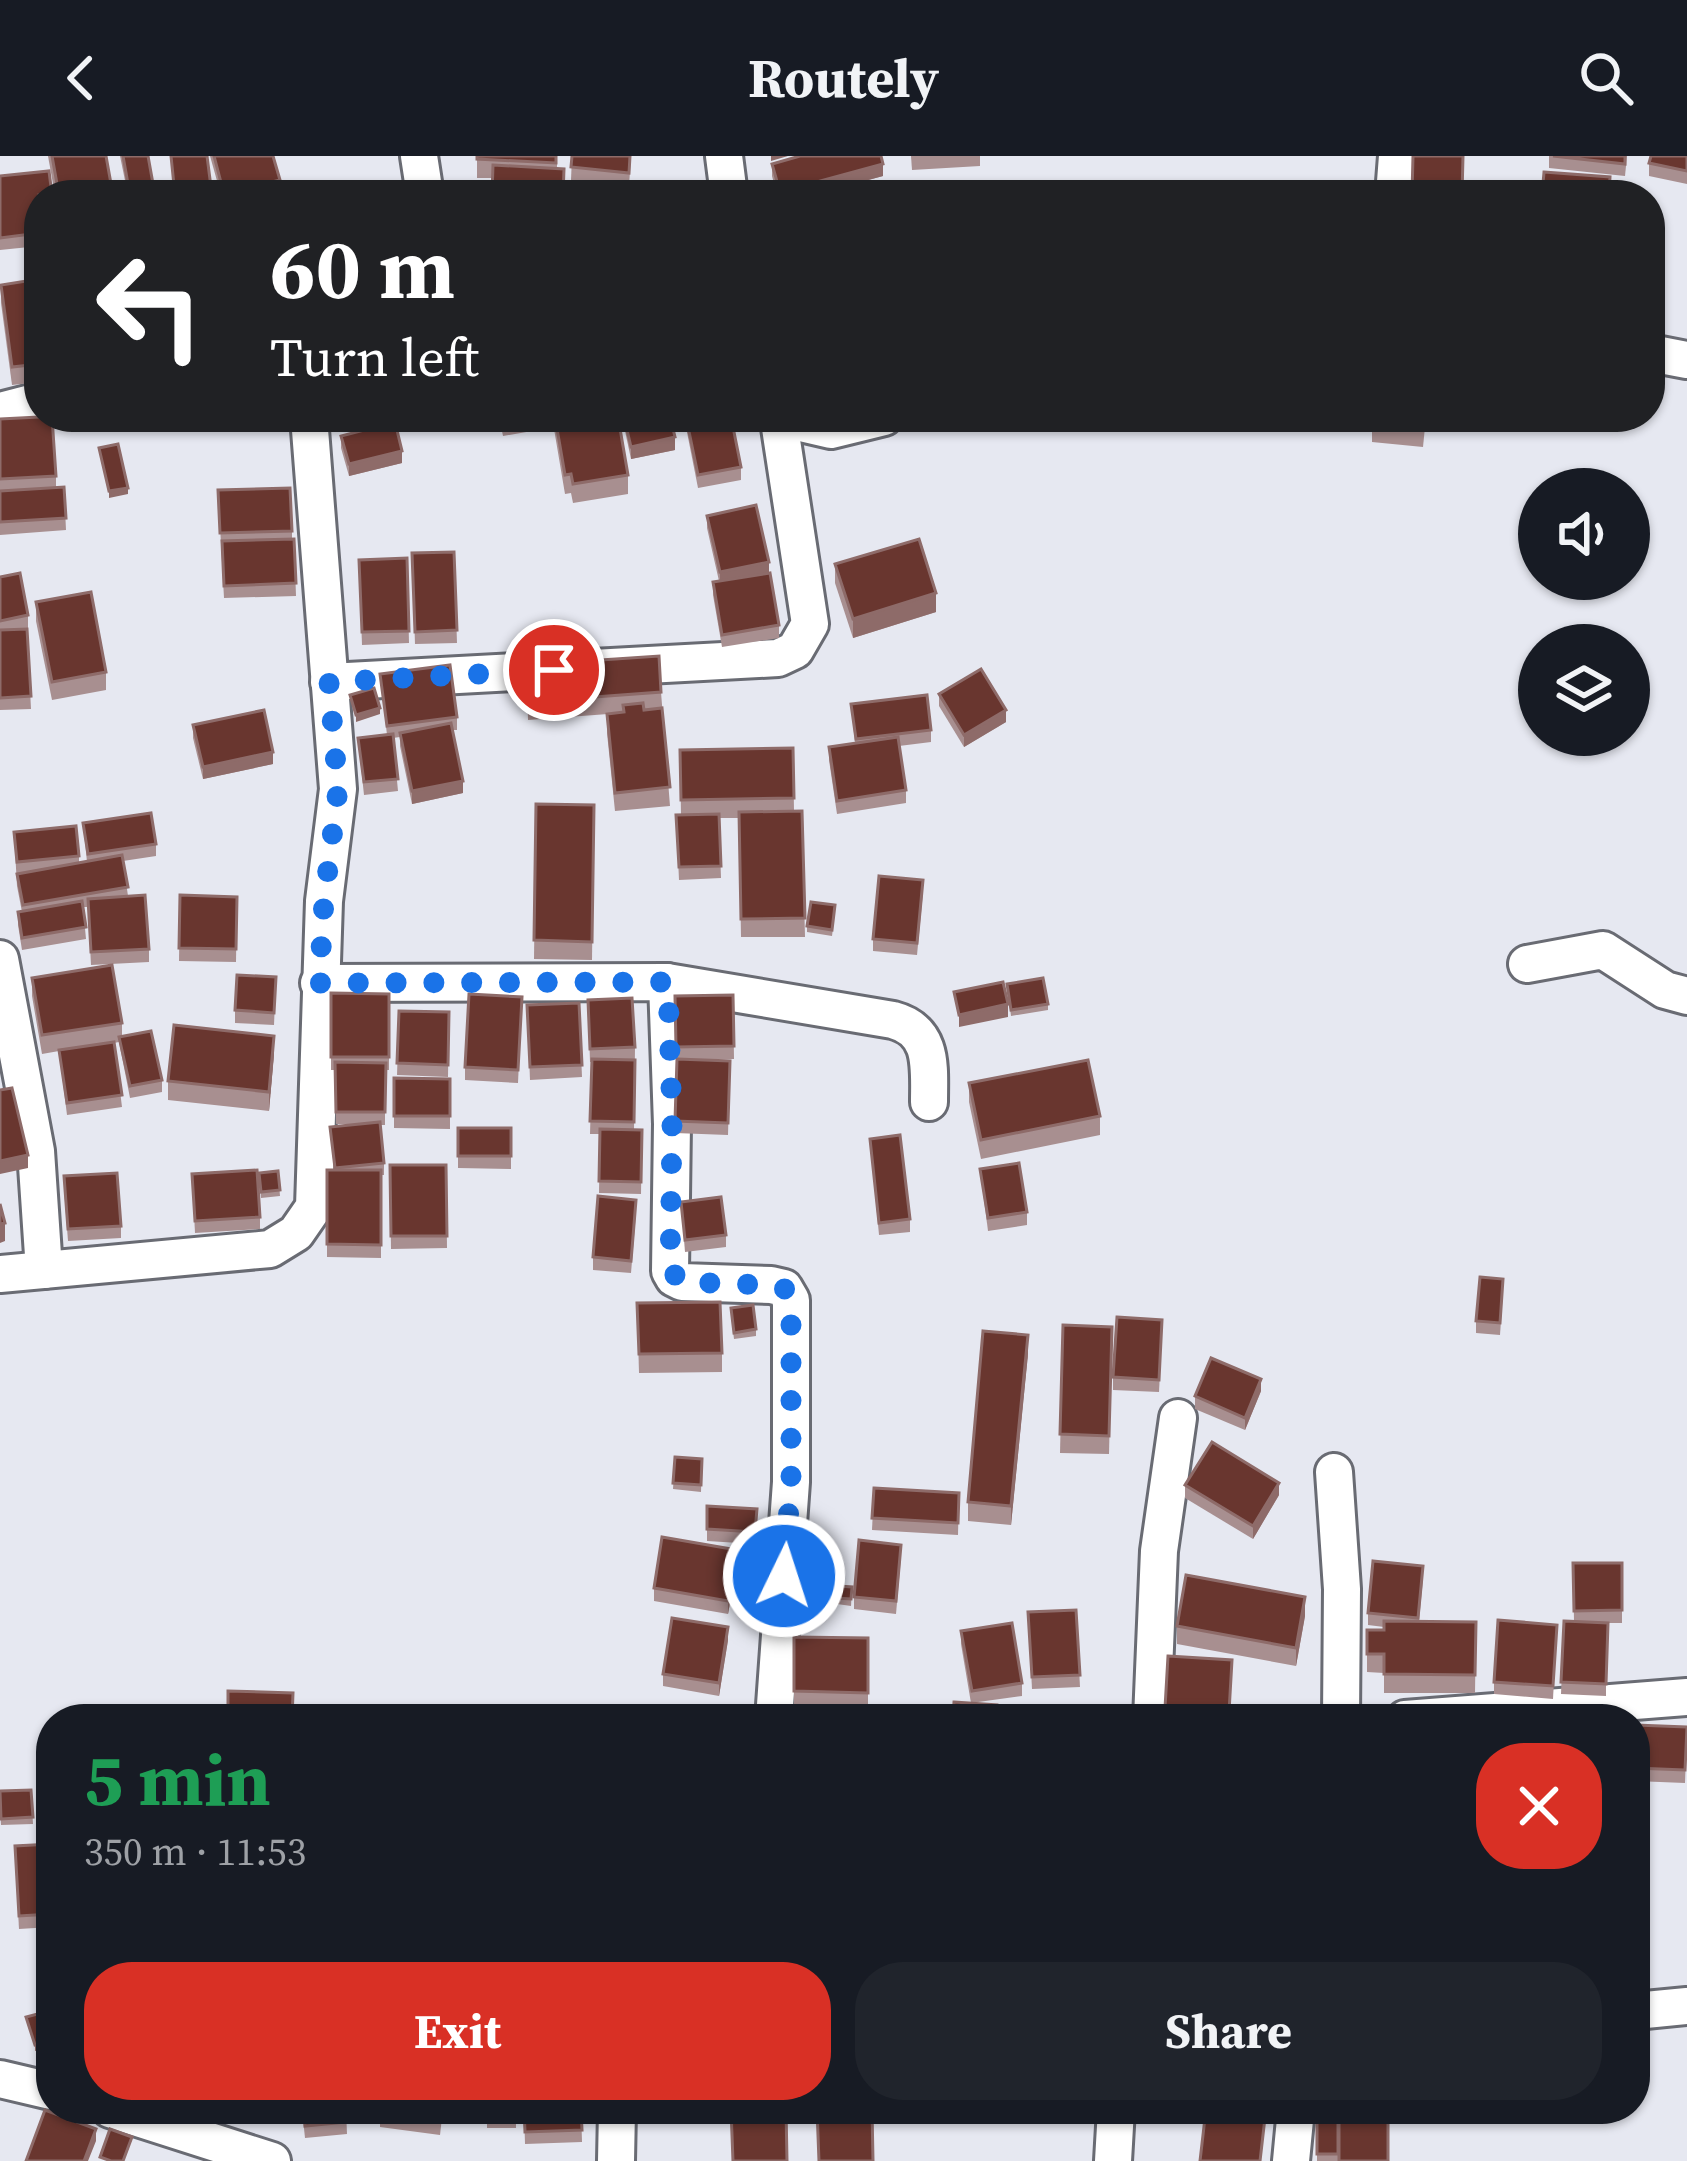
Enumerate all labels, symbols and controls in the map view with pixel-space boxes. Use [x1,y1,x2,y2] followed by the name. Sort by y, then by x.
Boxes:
[748,41,939,115] text: Routely
[48,45,114,111] icon: back
[1573,45,1639,111] icon: search
[270,211,455,326] text: 60 m
[72,228,228,384] icon: left
[270,320,479,394] text: Turn left
[1518,468,1650,756] map controls
[1518,468,1650,600] button: sound
[503,619,605,721] pin
[1518,624,1650,756] button: layers
[521,637,587,703] icon: arrive
[721,1513,847,1639] position arrow
[84,1730,271,1829] text: 5 min
[1476,1743,1602,1869] button: close
[84,1825,306,1878] text: 350 m · 11:53
[84,1962,831,2100] button: Exit
[855,1962,1602,2100] button: Share

